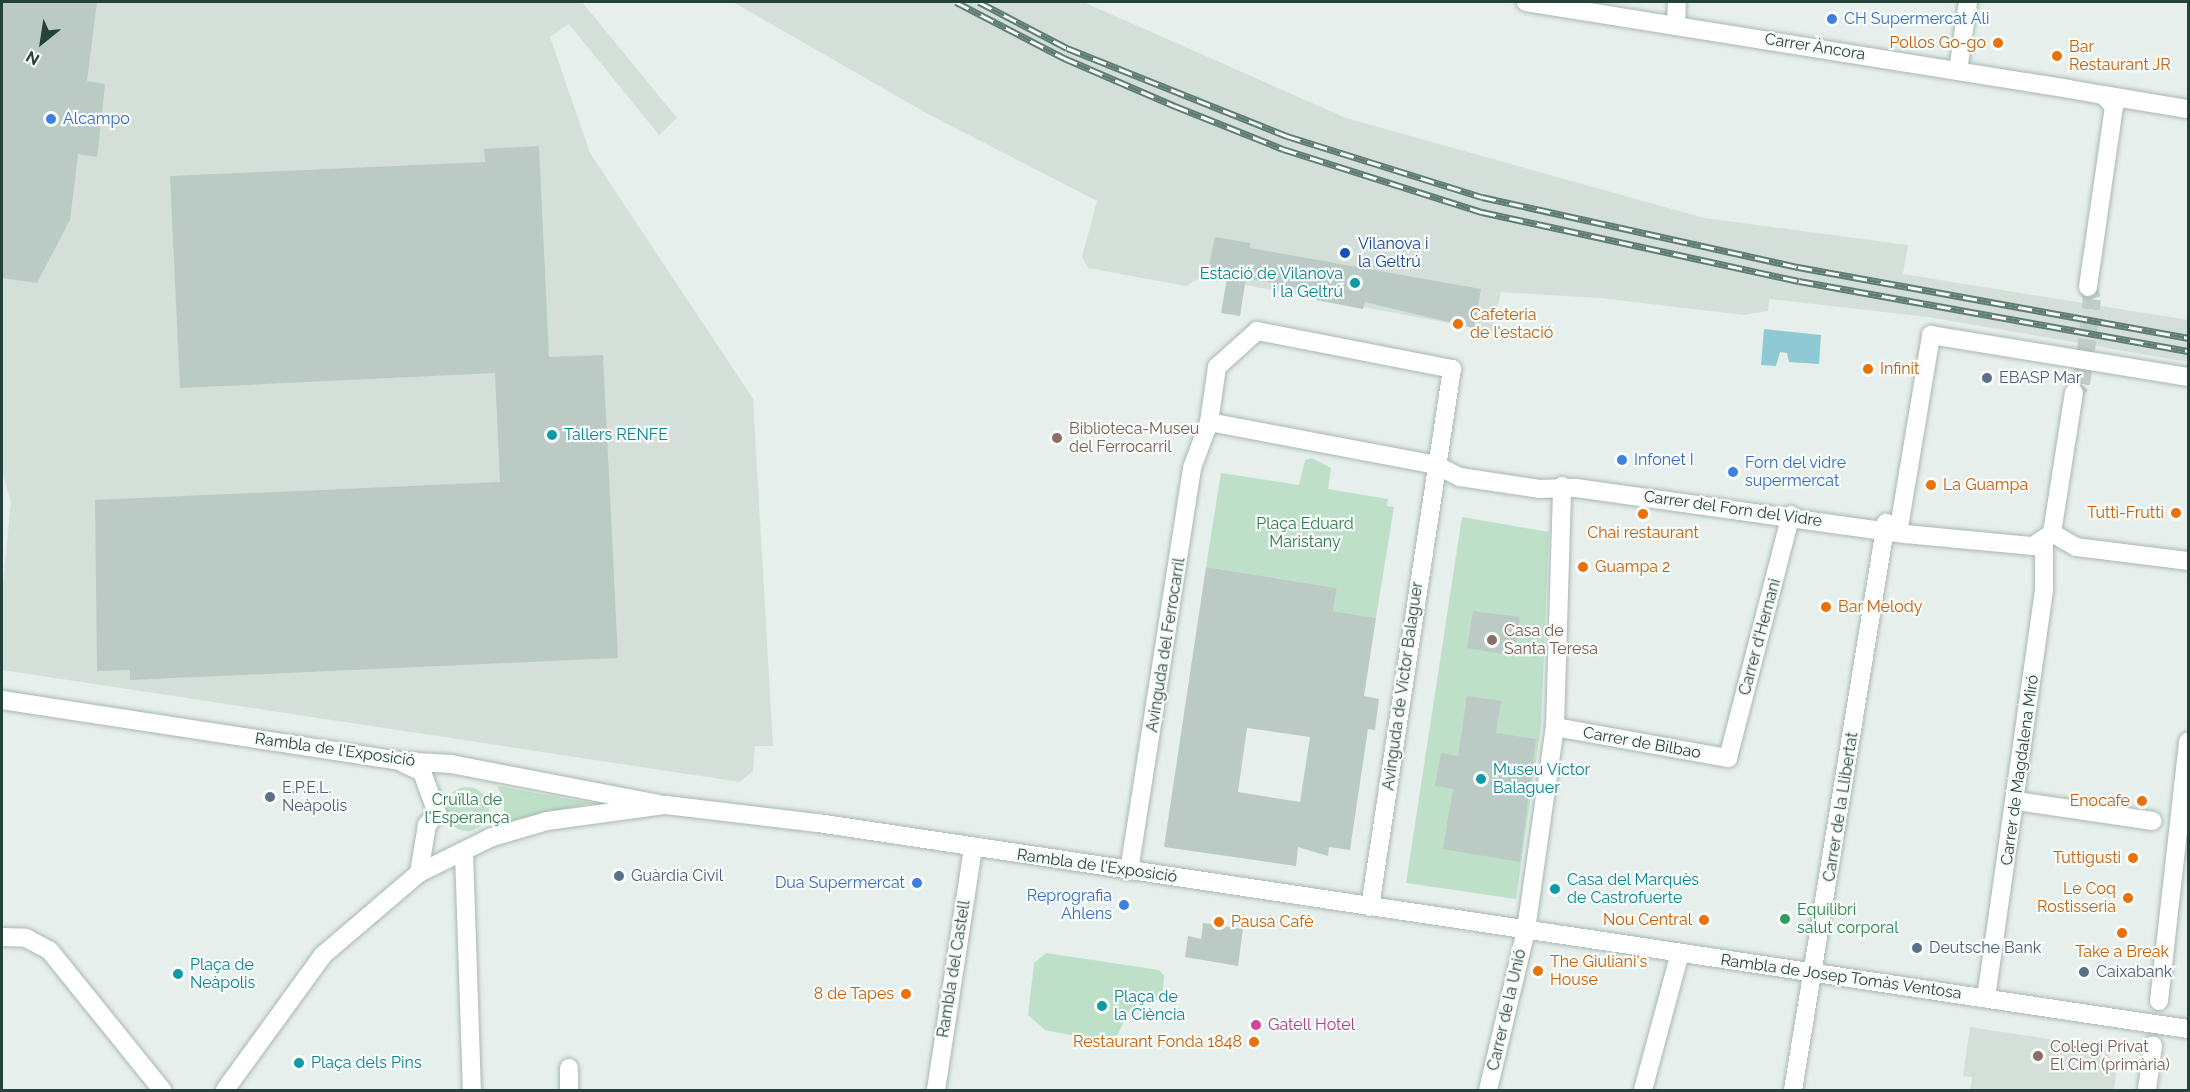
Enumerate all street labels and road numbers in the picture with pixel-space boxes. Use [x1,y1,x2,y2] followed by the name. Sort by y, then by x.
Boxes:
[1763,30,1867,64] street label: Carrer Àncora
[1642,487,1824,531] street label: Carrer del Forn del Vidre
[1143,556,1189,734] street label: Avinguda del Ferrocarril
[1735,576,1785,698] street label: Carrer d'Hernani
[1379,580,1427,792] street label: Avinguda de Víctor Balaguer
[1997,673,2043,867] street label: Carrer de Magdalena Miró
[1581,723,1703,763] street label: Carrer de Bilbao
[254,729,416,771] street label: Rambla de l'Exposició
[1820,731,1862,883] street label: Carrer de la Llibertat
[1016,845,1178,887] street label: Rambla de l'Exposició
[934,899,974,1039] street label: Rambla del Castell
[1484,947,1530,1073] street label: Carrer de la Unió
[1719,950,1963,1004] street label: Rambla de Josep Tomàs Ventosa

